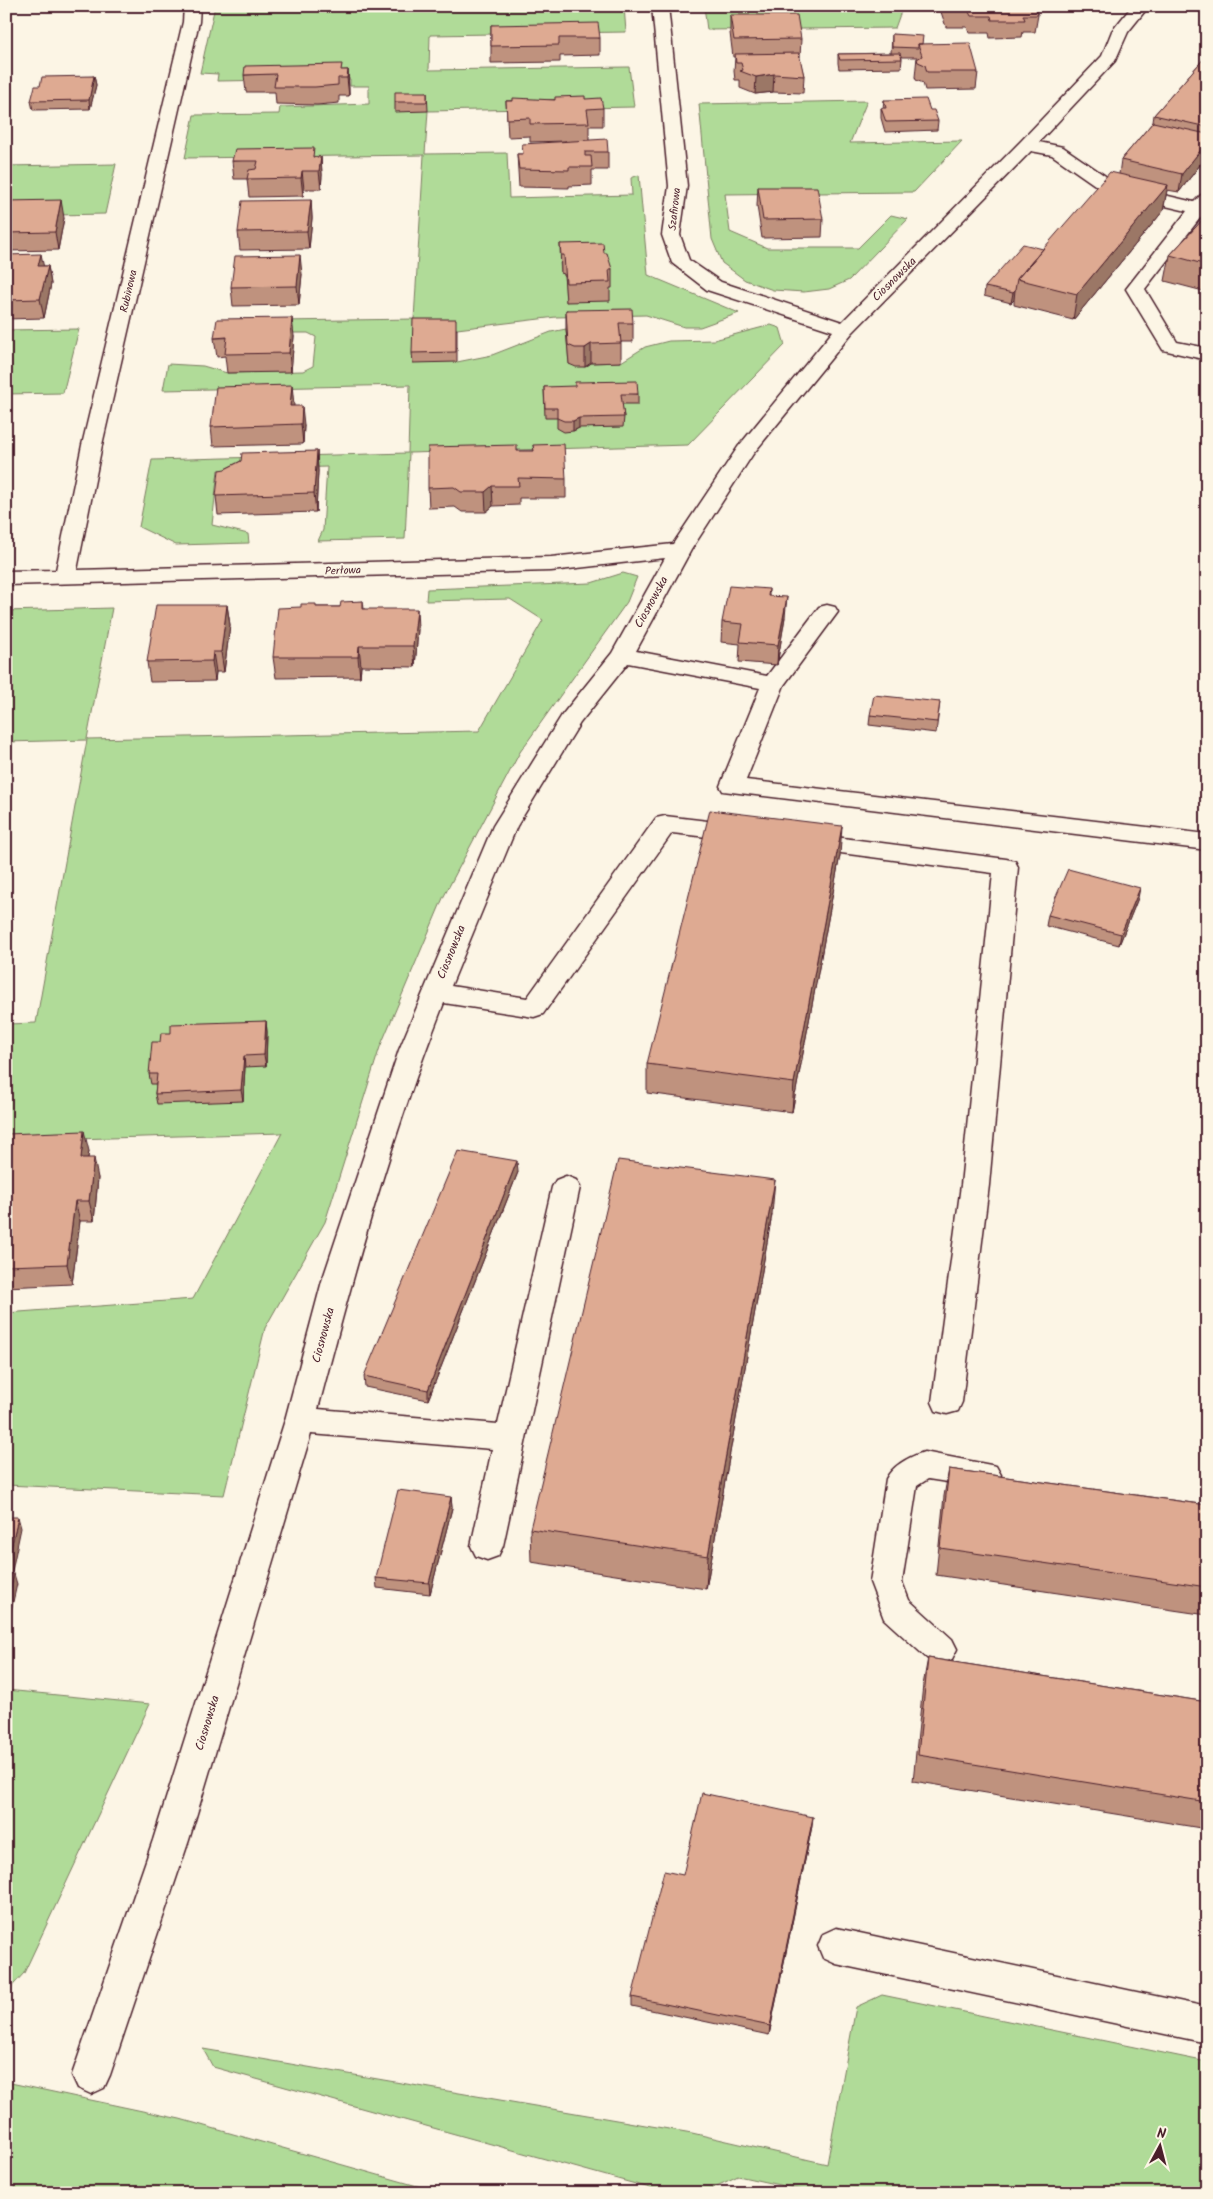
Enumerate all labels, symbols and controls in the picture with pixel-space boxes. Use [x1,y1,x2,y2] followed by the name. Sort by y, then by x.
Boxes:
[664,187,686,231] street label: Szafirowa
[868,252,921,306] street label: Ciosnowska
[115,268,143,314] street label: Rubinowa
[325,561,361,581] street label: Perłowa
[629,572,674,632] street label: Ciosnowska
[432,922,471,982] street label: Ciosnowska
[307,1305,340,1365] street label: Ciosnowska
[190,1693,225,1753] street label: Ciosnowska
[1136,2122,1186,2172] north arrow
[1156,2123,1167,2146] text: N

